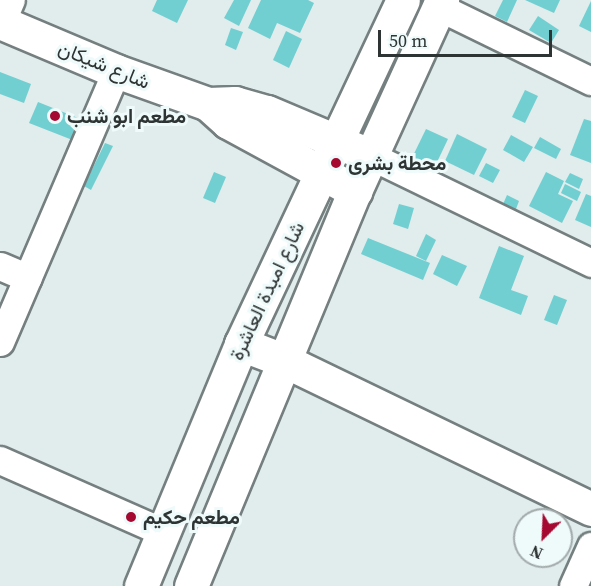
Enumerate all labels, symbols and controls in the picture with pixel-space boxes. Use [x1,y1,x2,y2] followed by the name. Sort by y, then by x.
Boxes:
[381,18,555,56] scale bar
[389,28,427,53] text: 50 m
[55,36,153,94] street label: شارع شيكان
[67,104,186,128] place label: مطعم ابو شنب
[48,109,62,123] marker: مطعم ابو شنب
[348,151,446,175] place label: محطة بشرى
[329,156,343,170] marker: محطة بشرى
[224,218,310,364] street label: شارع امبدة العاشرة
[143,505,240,529] place label: مطعم حكيم
[513,508,573,568] north arrow
[124,510,138,524] marker: مطعم حكيم
[527,540,546,565] text: N

